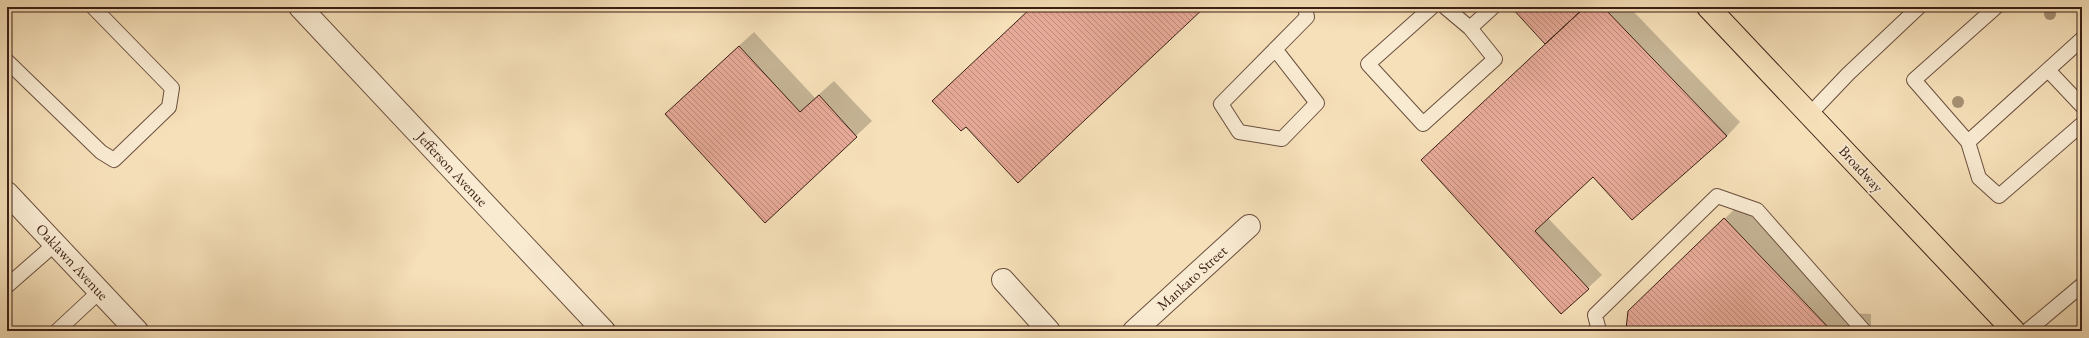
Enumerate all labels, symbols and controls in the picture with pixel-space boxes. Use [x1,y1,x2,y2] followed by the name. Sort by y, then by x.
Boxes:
[411,125,492,210] street label: Jefferson Avenue
[1835,141,1888,196] street label: Broadway
[32,219,113,304] street label: Oaklawn Avenue
[1153,241,1231,314] street label: Mankato Street

